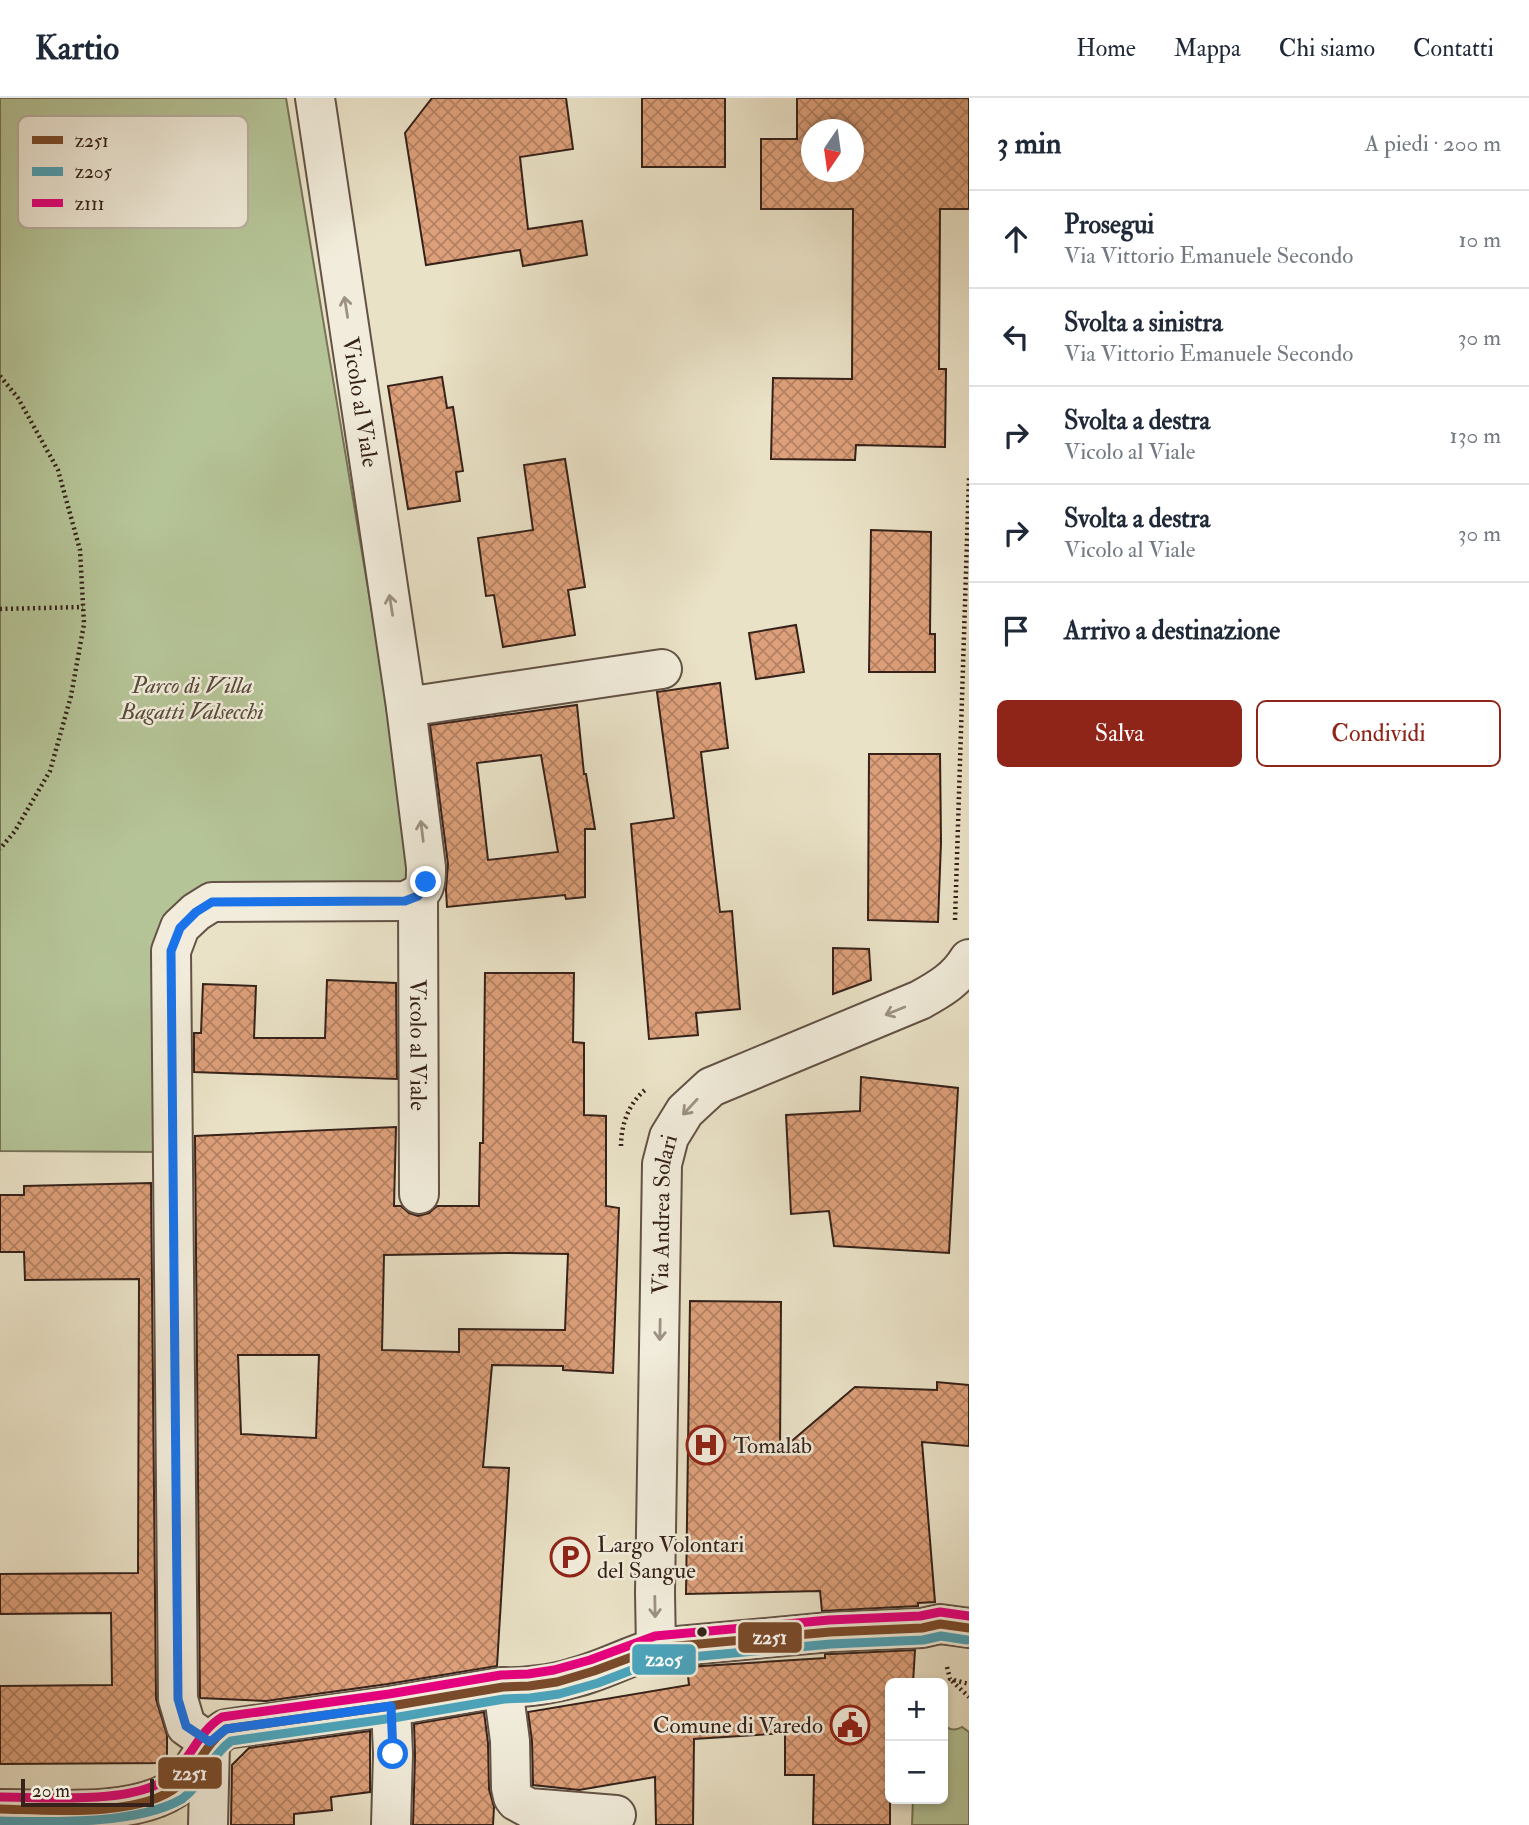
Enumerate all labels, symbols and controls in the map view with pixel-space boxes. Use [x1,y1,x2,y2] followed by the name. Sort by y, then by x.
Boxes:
[35,28,119,69] text: Kartio
[1076,33,1136,64] text: Home
[1174,33,1241,64] text: Mappa
[1279,33,1375,64] text: Chi siamo
[1413,33,1494,64] text: Contatti
[18,116,248,228] legend
[801,119,864,182] north arrow
[997,125,1062,162] text: 3 min
[75,129,109,153] text: z251
[1365,129,1501,158] text: A piedi · 200 m
[75,160,113,184] text: z205
[75,192,105,216] text: z111
[1064,209,1154,241] text: Prosegui
[997,220,1035,258] icon: ahead
[1458,225,1501,254] text: 10 m
[1064,241,1353,270] text: Via Vittorio Emanuele Secondo
[340,297,353,319] one-way arrow
[1064,307,1223,339] text: Svolta a sinistra
[997,318,1035,356] icon: left
[1458,323,1501,352] text: 30 m
[336,335,385,470] street label: Vicolo al Viale
[1064,339,1353,368] text: Via Vittorio Emanuele Secondo
[1064,405,1210,437] text: Svolta a destra
[997,416,1035,454] icon: right
[1449,421,1501,450] text: 130 m
[1064,437,1195,466] text: Vicolo al Viale
[1064,503,1210,535] text: Svolta a destra
[997,514,1035,552] icon: right
[1458,519,1501,548] text: 30 m
[1064,535,1195,564] text: Vicolo al Viale
[384,594,397,617] one-way arrow
[997,612,1035,650] icon: arrive
[1064,615,1280,647] text: Arrivo a destinazione
[119,671,264,726] park label: Parco di Villa Bagatti Valsecchi
[997,700,1242,767] button: Salva
[1256,700,1501,767] button: Condividi
[415,820,428,842] one-way arrow
[410,866,441,897] route end
[403,979,433,1111] street label: Vicolo al Viale
[884,1005,906,1018] one-way arrow
[682,1098,699,1115] one-way arrow
[646,1131,684,1295] street label: Via Andrea Solari
[653,1318,667,1341] one-way arrow
[685,1424,727,1466] hospital icon: Tomalab
[733,1431,812,1460] place label: Tomalab
[597,1530,744,1585] place label: Largo Volontari del Sangue
[549,1536,591,1578] parking icon: Largo Volontari del Sangue
[648,1595,662,1618] one-way arrow
[737,1621,803,1654] line badge: z251
[695,1625,709,1639] unlabelled marker
[753,1626,787,1650] text: z251
[631,1643,697,1676] line badge: z205
[646,1648,683,1672] text: z205
[885,1678,948,1804] map controls
[885,1678,948,1741] button: +
[829,1704,871,1746] public building icon: Comune di Varedo
[653,1711,823,1740] place label: Comune di Varedo
[377,1738,408,1769] route start
[885,1741,948,1804] button: −
[157,1756,223,1790] line badge: z251
[173,1762,207,1786] text: z251
[21,1776,154,1808] scale bar
[32,1779,70,1803] text: 20 m

